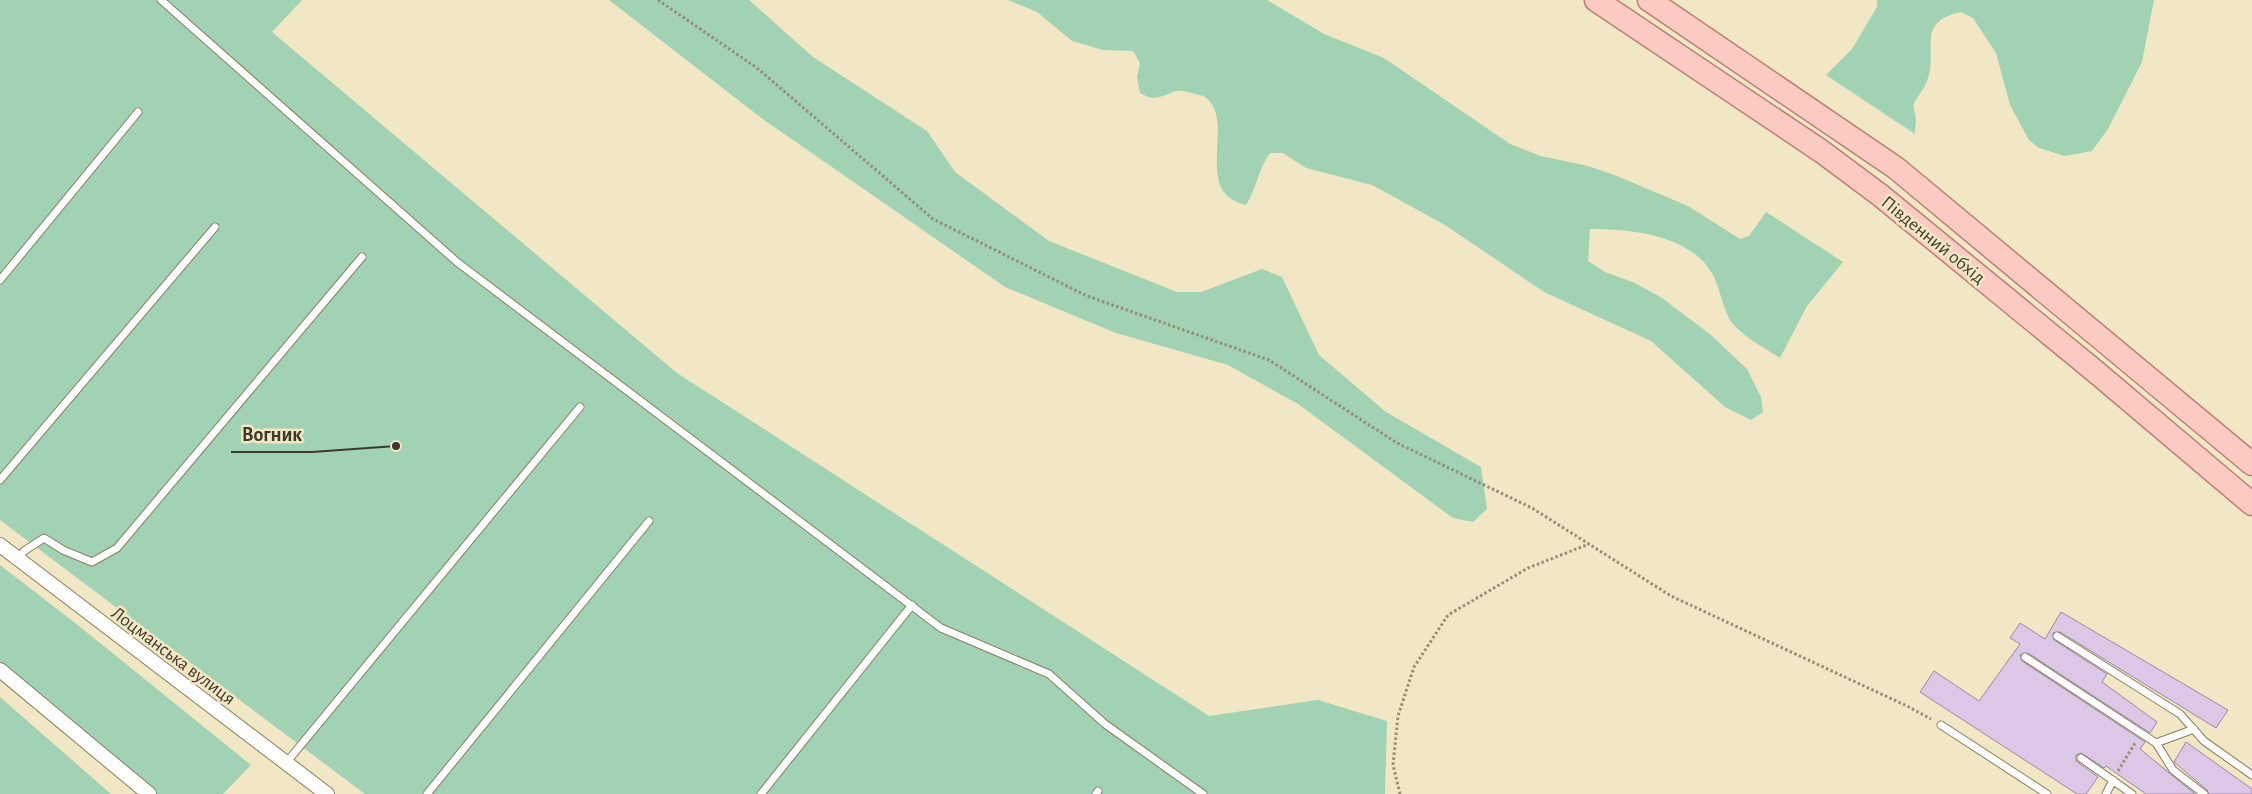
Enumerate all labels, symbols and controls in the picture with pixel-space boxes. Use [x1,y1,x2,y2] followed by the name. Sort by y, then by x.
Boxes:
[1877,193,1989,288] street label: Південний обхід
[231,417,312,452] callout: Вогник
[242,425,302,445] text: Вогник
[108,603,239,709] street label: Лоцманська вулиця

